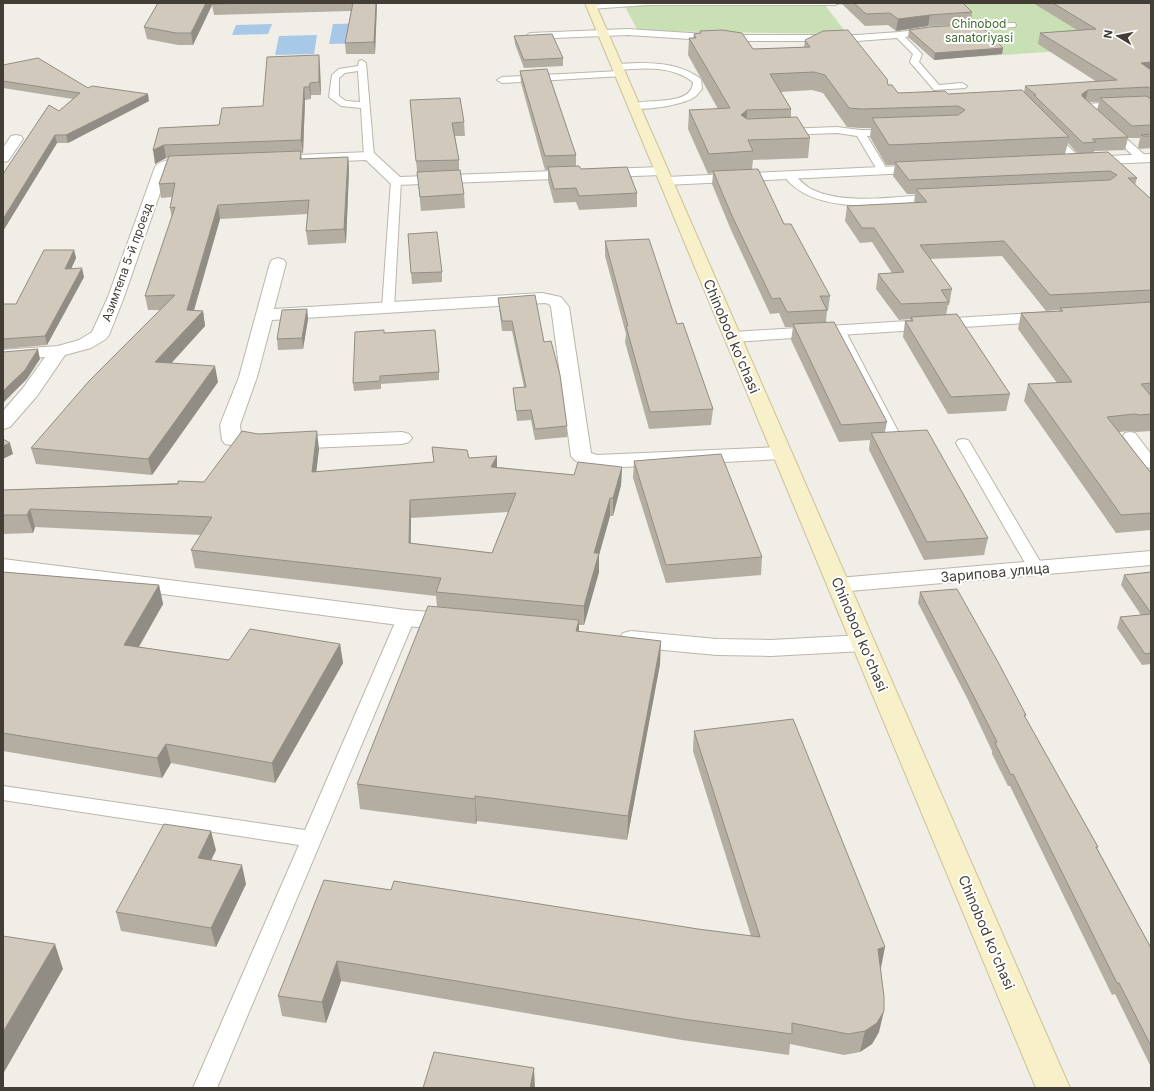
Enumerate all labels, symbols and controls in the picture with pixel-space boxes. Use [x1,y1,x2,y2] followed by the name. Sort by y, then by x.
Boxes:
[945,16,1013,45] park label: Chinobod sanatoriyasi
[1098,16,1138,56] north arrow
[1101,29,1116,40] text: N
[98,200,156,324] street label: Азимтепа 5-й проезд
[700,276,764,396] street label: Chinobod ko'chasi
[940,559,1050,585] street label: Зарипова улица
[828,574,892,694] street label: Chinobod ko'chasi
[955,872,1019,992] street label: Chinobod ko'chasi

